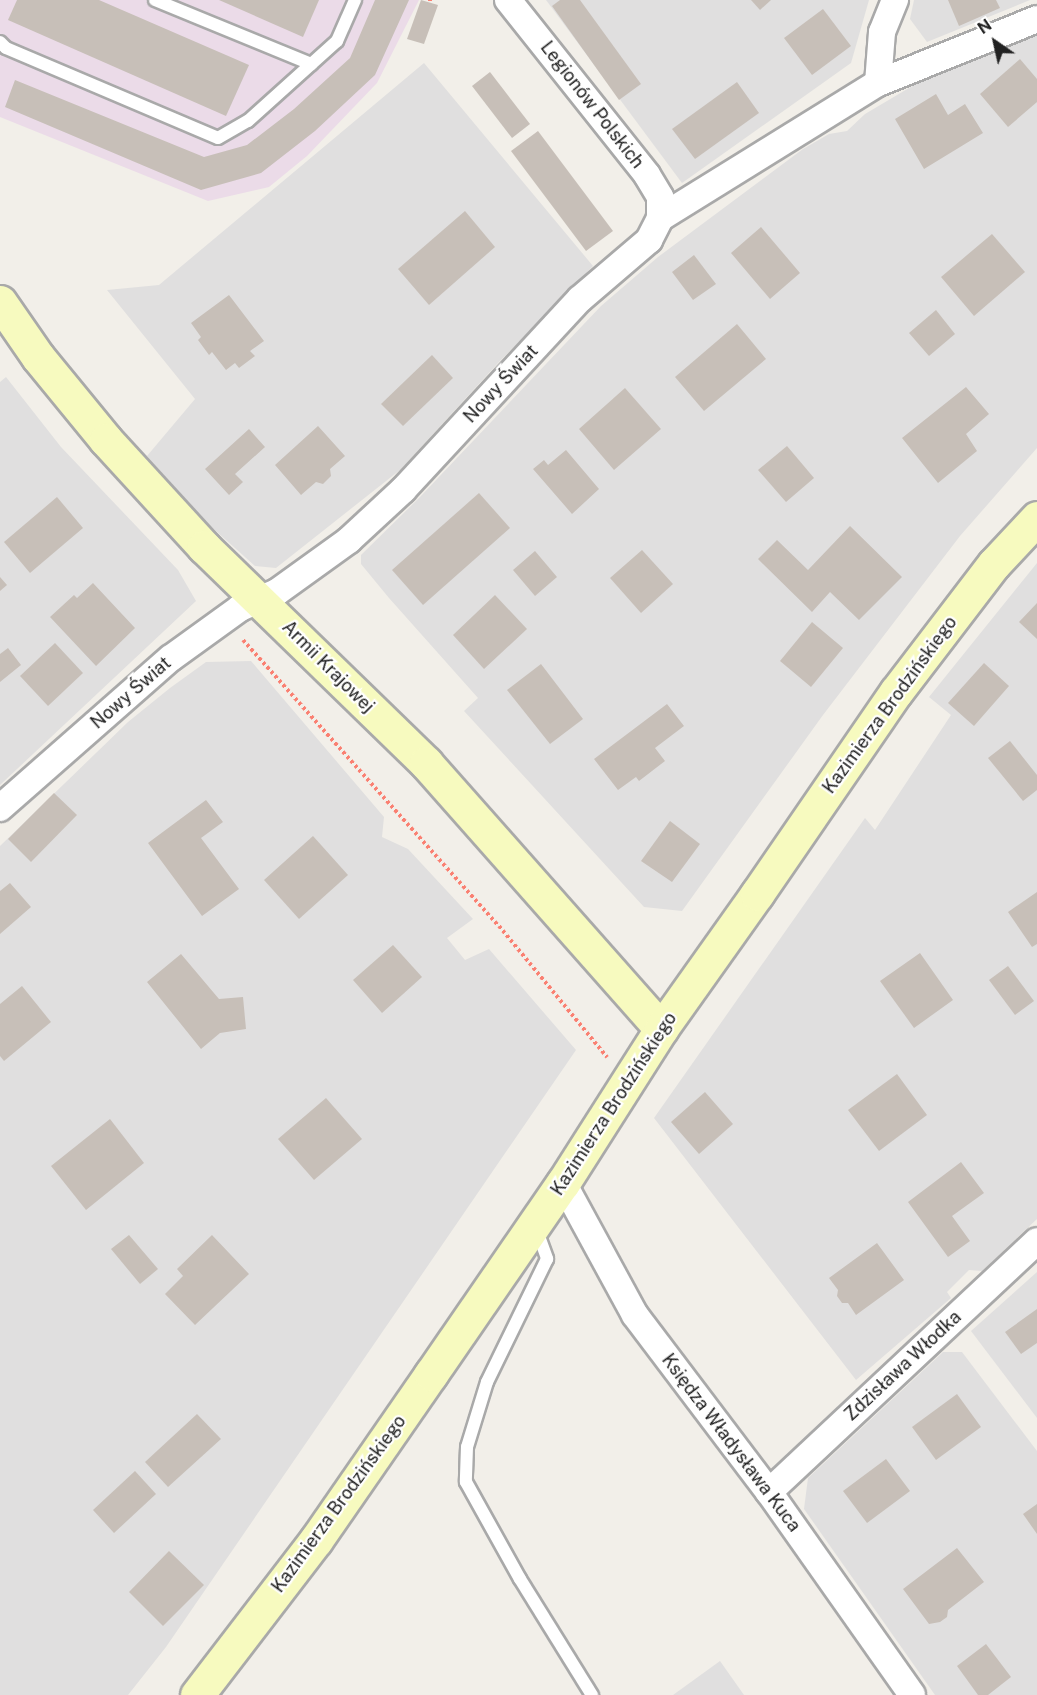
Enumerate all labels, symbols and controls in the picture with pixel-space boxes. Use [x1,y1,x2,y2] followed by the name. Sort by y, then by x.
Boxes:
[965,12,1025,72] north arrow
[974,15,995,38] text: N
[536,37,648,173] street label: Legionów Polskich
[459,340,543,428] street label: Nowy Świat
[818,612,962,798] street label: Kazimierza Brodzińskiego
[277,616,379,718] street label: Armii Krajowej
[87,652,175,734] street label: Nowy Świat
[547,1008,681,1200] street label: Kazimierza Brodzińskiego
[840,1306,966,1426] street label: Zdzisława Włodka
[657,1350,805,1536] street label: Księdza Władysława Kuca
[267,1411,411,1597] street label: Kazimierza Brodzińskiego

